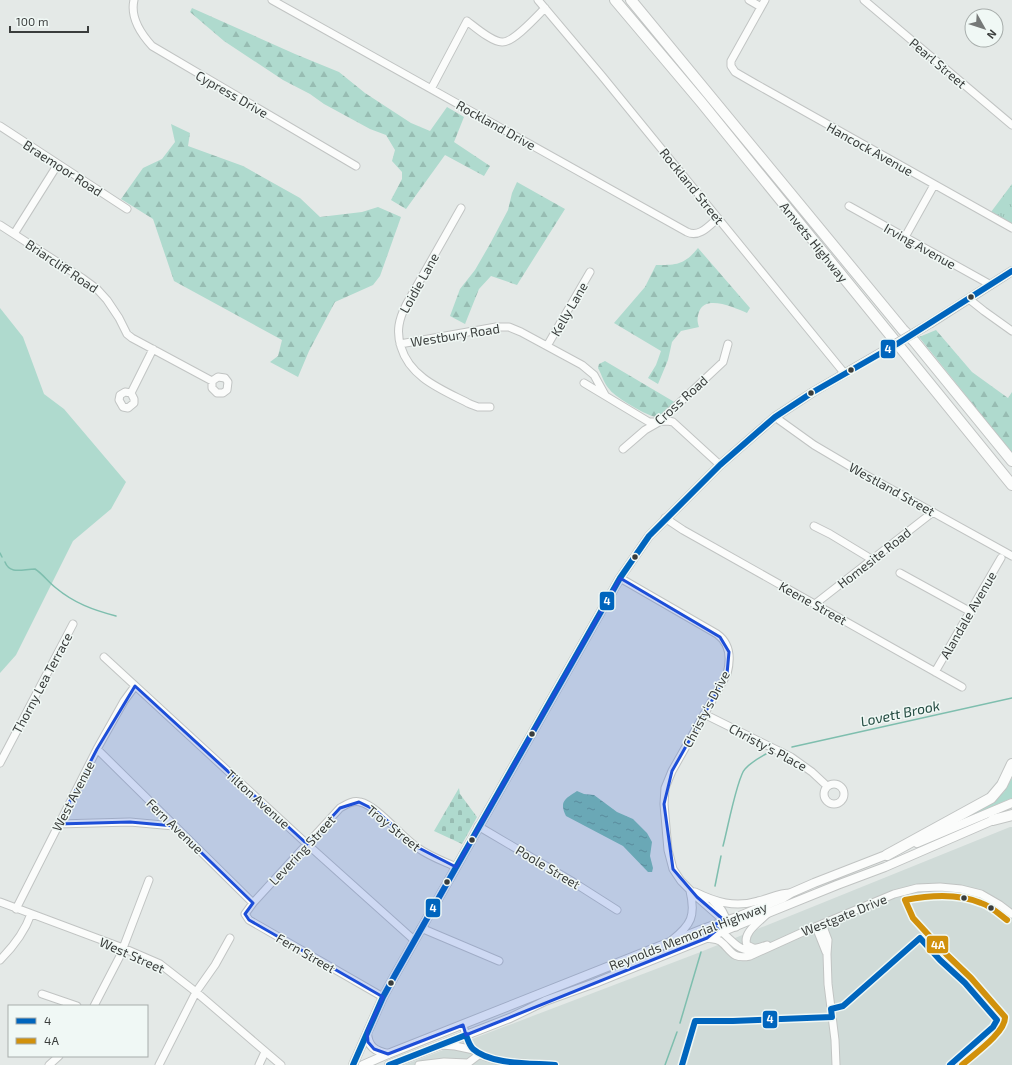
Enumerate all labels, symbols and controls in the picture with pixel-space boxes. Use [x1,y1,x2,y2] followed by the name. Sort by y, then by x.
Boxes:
[10,8,88,34] scale bar
[964,8,1004,48] north arrow
[16,14,48,28] text: 100 m
[985,27,1000,42] text: N
[906,35,970,91] street label: Pearl Street
[193,67,271,121] street label: Cypress Drive
[454,97,538,153] street label: Rockland Drive
[824,119,916,179] street label: Hancock Avenue
[20,136,106,200] street label: Braemoor Road
[656,145,728,227] street label: Rockland Street
[777,198,851,286] street label: Amvets Highway
[881,220,959,272] street label: Irving Avenue
[23,236,101,296] street label: Briarcliff Road
[396,250,442,316] street label: Loidie Lane
[547,279,591,339] street label: Kelly Lane
[966,292,976,302] unlabelled marker
[409,320,501,350] street label: Westbury Road
[880,339,896,359] line badge: 4
[884,342,892,355] text: 4
[846,365,856,375] unlabelled marker
[651,372,711,428] street label: Cross Road
[806,388,816,398] unlabelled marker
[846,459,938,519] street label: Westland Street
[834,524,914,592] street label: Homesite Road
[630,552,640,562] unlabelled marker
[937,568,999,662] street label: Alandale Avenue
[776,578,850,628] street label: Keene Street
[599,591,615,611] line badge: 4
[603,594,611,607] text: 4
[9,630,75,736] street label: Thorny Lea Terrace
[679,668,733,750] street label: Christy's Drive
[859,696,941,730] water label: Lovett Brook
[726,720,810,774] street label: Christy's Place
[527,729,537,739] unlabelled marker
[48,758,98,834] street label: West Avenue
[223,766,293,832] street label: Tilton Avenue
[143,795,207,857] street label: Fern Avenue
[364,802,424,854] street label: Troy Street
[266,812,338,888] street label: Levering Street
[467,835,477,845] unlabelled marker
[513,842,583,892] street label: Poole Street
[442,877,452,887] unlabelled marker
[799,891,889,939] street label: Westgate Drive
[959,893,969,903] unlabelled marker
[425,898,441,918] line badge: 4
[607,898,769,974] street label: Reynolds Memorial Highway
[429,901,437,914] text: 4
[986,903,996,913] unlabelled marker
[274,930,338,976] street label: Fern Street
[97,934,167,976] street label: West Street
[926,935,949,954] line badge: 4A
[931,938,946,951] text: 4A
[386,978,396,988] unlabelled marker
[8,1005,148,1057] legend
[762,1010,778,1029] line badge: 4
[766,1012,774,1025] text: 4
[44,1013,51,1027] text: 4
[44,1033,59,1047] text: 4A

